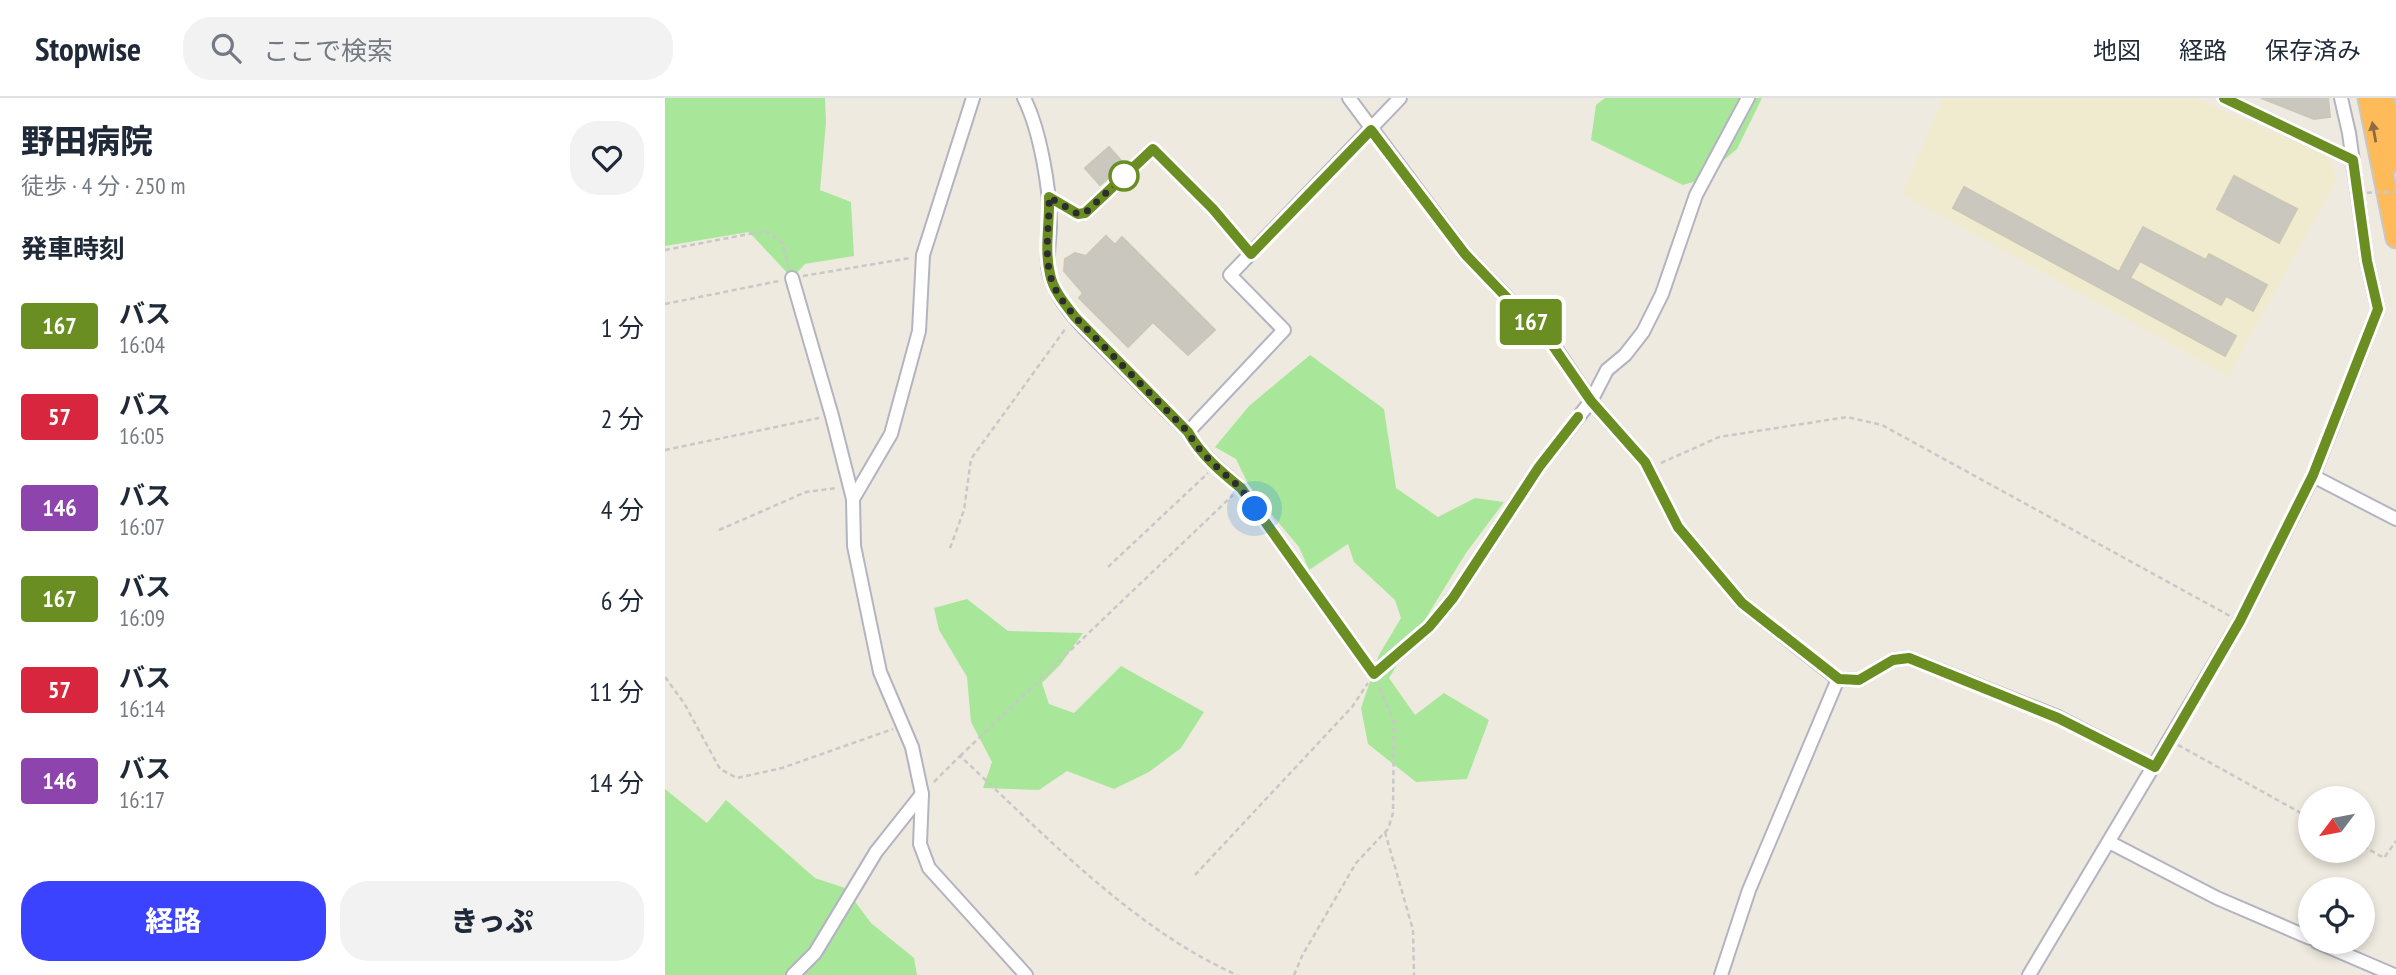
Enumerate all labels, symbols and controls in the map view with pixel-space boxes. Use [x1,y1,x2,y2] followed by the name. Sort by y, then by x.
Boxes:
[183,17,673,80] search box
[35,27,141,70] text: Stopwise
[207,29,245,67] icon: search
[263,34,393,67] text: ここで検索
[2093,35,2141,66] text: 地図
[2179,35,2227,66] text: 経路
[2265,35,2361,66] text: 保存済み
[21,119,153,162] text: 野田病院
[570,121,644,195] button: heart
[2368,121,2379,143] one-way arrow
[1109,161,1139,191] unlabelled marker
[21,171,185,200] text: 徒歩 · 4 分 · 250 m
[21,232,125,265] text: 発車時刻
[119,297,171,330] text: バス
[1491,299,1571,345] line badge: 167
[1514,306,1548,337] text: 167
[42,310,77,341] text: 167
[601,311,644,344] text: 1 分
[119,330,165,359] text: 16:04
[119,388,171,421] text: バス
[48,401,71,432] text: 57
[601,402,644,435] text: 2 分
[119,421,165,450] text: 16:05
[119,479,171,512] text: バス
[1237,491,1272,526] your location
[42,492,77,523] text: 146
[601,493,644,526] text: 4 分
[119,512,165,541] text: 16:07
[119,570,171,603] text: バス
[42,583,77,614] text: 167
[601,584,644,617] text: 6 分
[119,603,165,632] text: 16:09
[119,661,171,694] text: バス
[48,674,71,705] text: 57
[589,675,644,708] text: 11 分
[119,694,165,723] text: 16:14
[119,752,171,785] text: バス
[42,765,77,796] text: 146
[589,766,644,799] text: 14 分
[119,785,165,814] text: 16:17
[2298,786,2375,863] north arrow
[2298,786,2375,954] map controls
[2298,877,2375,954] button: locate
[21,881,326,961] button: 経路
[340,881,644,961] button: きっぷ

